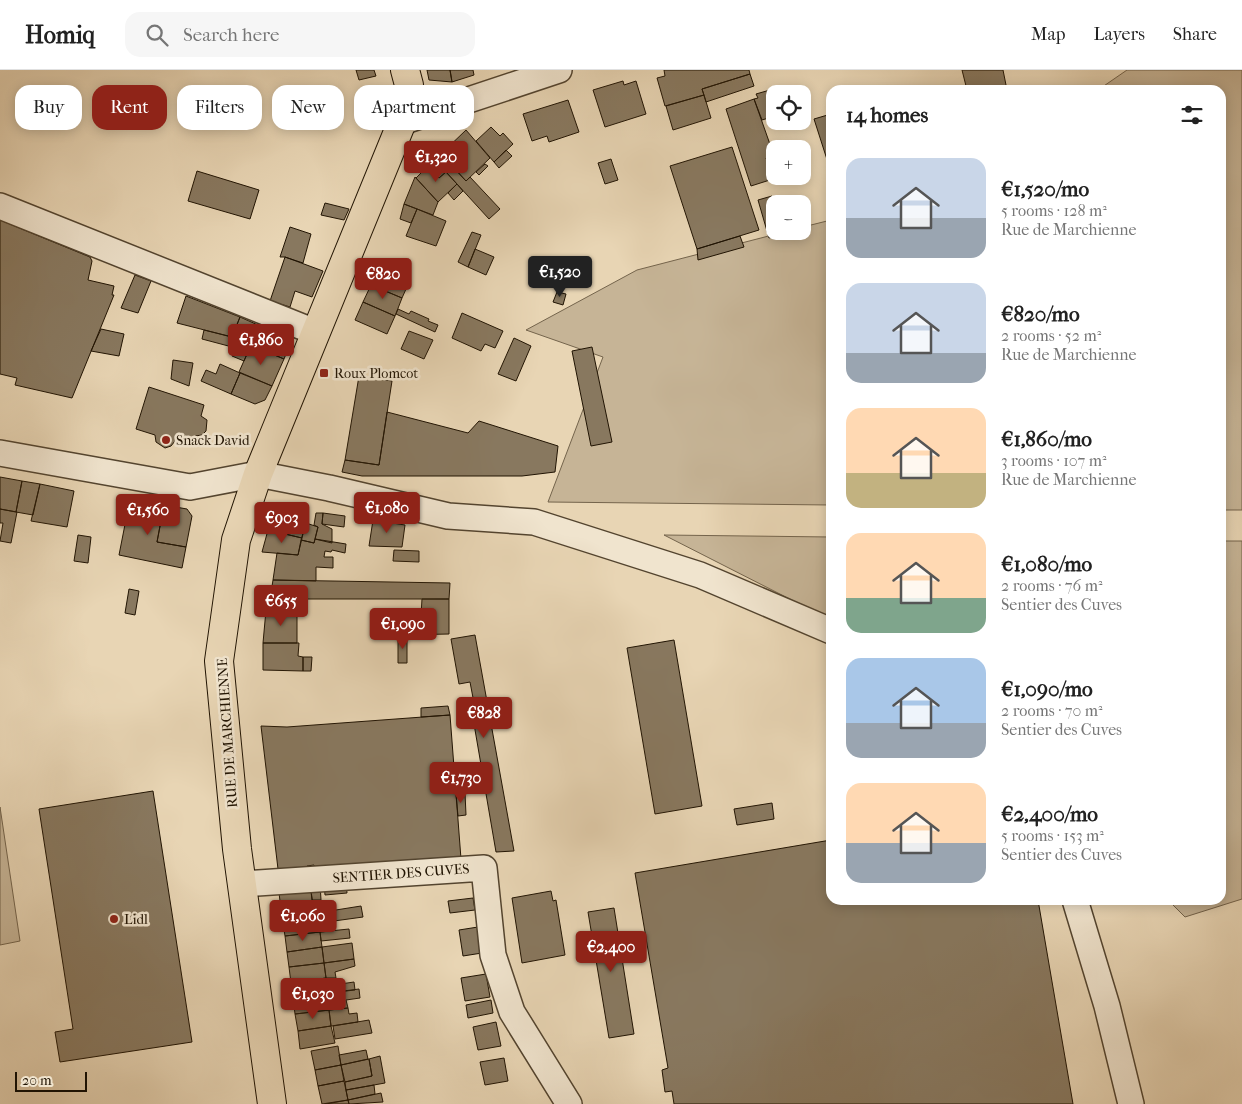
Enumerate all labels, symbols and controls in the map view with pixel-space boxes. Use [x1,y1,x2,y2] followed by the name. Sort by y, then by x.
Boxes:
[125,12,475,57] search box
[25,21,95,49] text: Homiq
[143,21,171,49] icon: search
[183,24,279,46] text: Search here
[1031,24,1065,45] text: Map
[1093,24,1145,45] text: Layers
[1173,24,1217,45] text: Share
[15,85,82,130] chip: Buy
[92,85,167,130] chip: Rent
[177,85,262,130] chip: Filters
[272,85,344,130] chip: New
[354,85,474,130] chip: Apartment
[766,85,811,240] map controls
[766,85,811,130] button: locate
[1178,101,1206,129] icon: filters
[846,103,928,127] text: 14 homes
[395,140,477,183] pin: €1,320
[766,140,811,185] button: +
[415,147,457,166] text: €1,320
[1001,177,1089,201] text: €1,520/mo
[886,178,946,238] icon: home
[766,195,811,240] button: −
[1001,201,1107,220] text: 5 rooms · 128 m²
[1001,220,1136,239] text: Rue de Marchienne
[519,256,601,298] pin: €1,520
[353,258,413,300] pin: €820
[539,262,581,281] text: €1,520
[366,264,400,283] text: €820
[1001,302,1080,326] text: €820/mo
[886,303,946,363] icon: home
[220,324,302,366] pin: €1,860
[1001,326,1101,345] text: 2 rooms · 52 m²
[239,330,283,349] text: €1,860
[1001,345,1136,364] text: Rue de Marchienne
[334,365,418,382] place label: Roux Plomcot
[318,367,330,379] marker: Roux Plomcot
[1001,427,1092,451] text: €1,860/mo
[886,428,946,488] icon: home
[176,432,250,449] place label: Snack David
[160,434,172,446] marker: Snack David
[1001,451,1107,470] text: 3 rooms · 107 m²
[1001,470,1136,489] text: Rue de Marchienne
[346,492,428,534] pin: €1,080
[107,494,189,536] pin: €1,560
[365,498,409,517] text: €1,080
[127,500,169,519] text: €1,560
[252,502,312,544] pin: €903
[265,508,299,527] text: €903
[1001,552,1092,576] text: €1,080/mo
[886,553,946,613] icon: home
[1001,576,1102,595] text: 2 rooms · 76 m²
[251,584,311,627] pin: €655
[265,591,297,610] text: €655
[1001,595,1122,614] text: Sentier des Cuves
[362,608,444,650] pin: €1,090
[381,614,425,633] text: €1,090
[214,657,241,808] street label: RUE DE MARCHIENNE
[1001,677,1093,701] text: €1,090/mo
[886,678,946,738] icon: home
[454,696,514,739] pin: €828
[1001,701,1103,720] text: 2 rooms · 70 m²
[467,703,501,722] text: €828
[1001,720,1122,739] text: Sentier des Cuves
[420,762,502,804] pin: €1,730
[441,768,481,787] text: €1,730
[1001,802,1098,826] text: €2,400/mo
[886,803,946,863] icon: home
[1001,826,1104,845] text: 5 rooms · 153 m²
[1001,845,1122,864] text: Sentier des Cuves
[332,860,470,887] street label: SENTIER DES CUVES
[262,900,344,942] pin: €1,060
[281,906,325,925] text: €1,060
[124,911,148,928] place label: Lidl
[108,913,120,925] marker: Lidl
[570,930,652,973] pin: €2,400
[587,937,635,956] text: €2,400
[272,978,354,1020] pin: €1,030
[292,984,334,1003] text: €1,030
[15,1069,88,1092] scale bar
[22,1072,52,1089] text: 20 m

